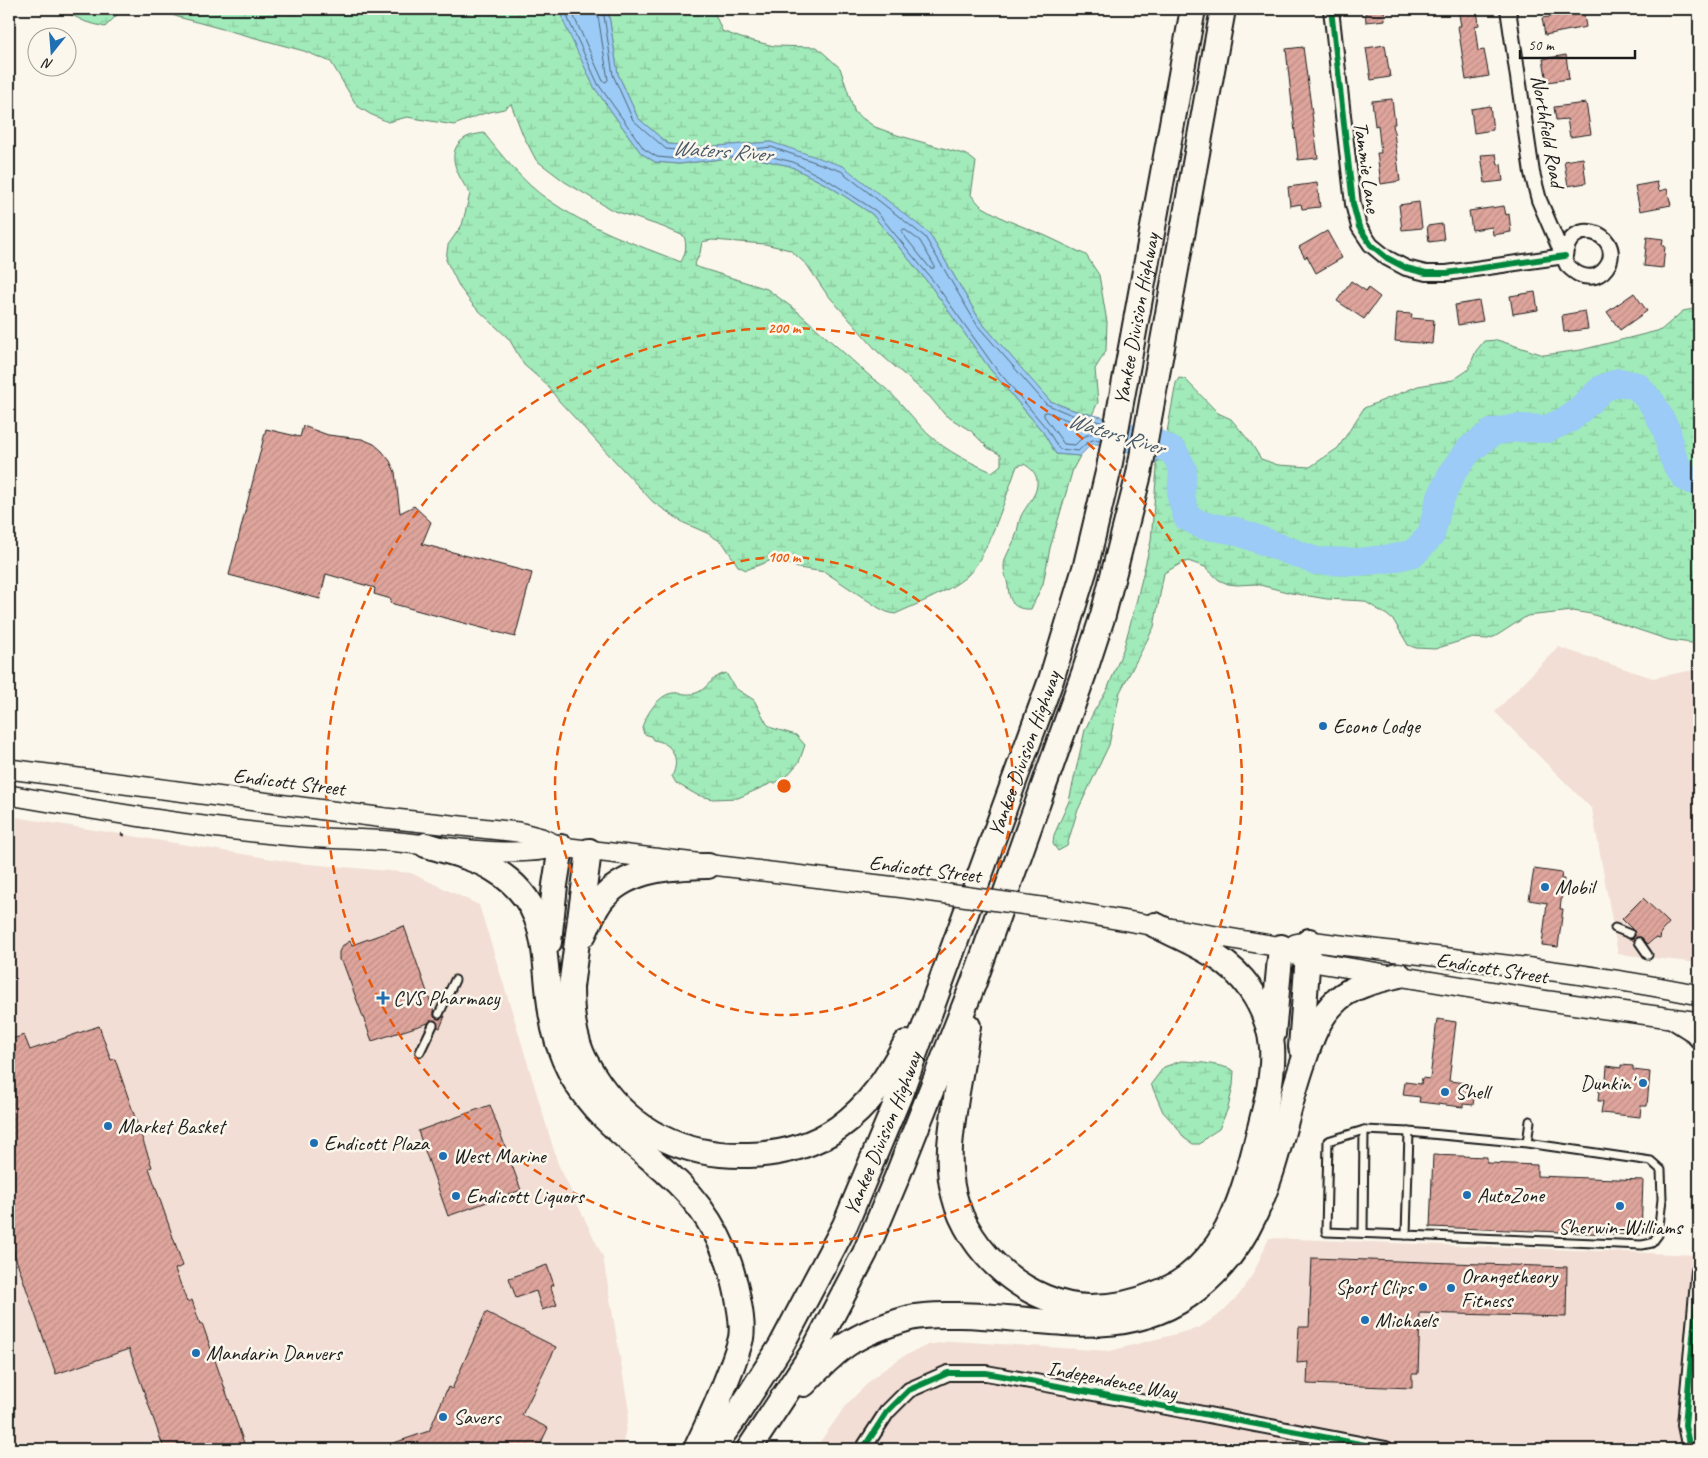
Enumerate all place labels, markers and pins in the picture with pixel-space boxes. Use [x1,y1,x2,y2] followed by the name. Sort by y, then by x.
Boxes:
[1333,713,1422,739] place label: Econo Lodge
[1317,720,1329,732] marker: Econo Lodge
[775,777,793,795] centre of rings
[1555,874,1598,900] place label: Mobil
[1539,881,1551,893] marker: Mobil
[393,985,501,1011] place label: CVS Pharmacy
[377,992,389,1004] marker: CVS Pharmacy
[1580,1070,1638,1096] place label: Dunkin'
[1637,1077,1649,1089] marker: Dunkin'
[1455,1079,1493,1105] place label: Shell
[1439,1086,1451,1098] marker: Shell
[118,1113,228,1139] place label: Market Basket
[102,1120,114,1132] marker: Market Basket
[324,1130,430,1156] place label: Endicott Plaza
[308,1137,320,1149] marker: Endicott Plaza
[453,1143,548,1169] place label: West Marine
[437,1150,449,1162] marker: West Marine
[1477,1182,1546,1208] place label: AutoZone
[466,1183,586,1209] place label: Endicott Liquors
[1461,1189,1473,1201] marker: AutoZone
[450,1190,462,1202] marker: Endicott Liquors
[1614,1200,1626,1212] marker: Sherwin-Williams
[1558,1214,1684,1240] place label: Sherwin-Williams
[1461,1263,1559,1313] place label: Orangetheory Fitness
[1335,1274,1415,1300] place label: Sport Clips
[1417,1281,1429,1293] marker: Sport Clips
[1445,1282,1457,1294] marker: Orangetheory Fitness
[1375,1307,1439,1333] place label: Michaels
[1359,1314,1371,1326] marker: Michaels
[206,1340,344,1366] place label: Mandarin Danvers
[190,1347,202,1359] marker: Mandarin Danvers
[453,1404,502,1430] place label: Savers
[437,1411,449,1423] marker: Savers

